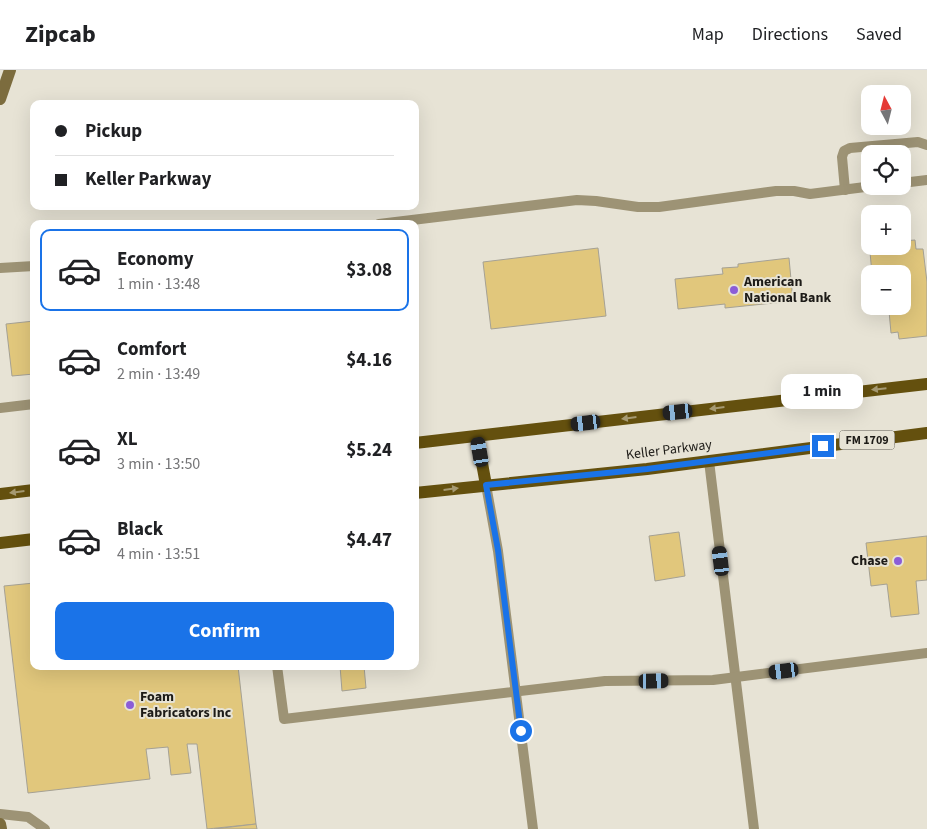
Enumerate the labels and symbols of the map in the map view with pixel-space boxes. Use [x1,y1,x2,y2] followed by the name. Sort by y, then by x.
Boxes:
[861,85,911,135] north arrow
[743,272,831,308] place label: American National Bank
[728,284,740,296] marker: American National Bank
[782,374,864,408] callout: 1 min
[870,385,886,393] one-way arrow
[662,403,693,421] car
[709,404,725,412] one-way arrow
[570,414,601,432] car
[621,414,637,422] one-way arrow
[840,430,894,450] road number: FM 1709
[625,435,714,465] street label: Keller Parkway
[812,435,834,457] route end
[470,436,489,468] car
[443,485,459,493] one-way arrow
[9,488,25,496] one-way arrow
[711,545,730,577] car
[851,551,888,571] place label: Chase
[892,555,904,567] marker: Chase
[768,662,799,680] car
[638,673,669,689] car
[140,687,232,723] place label: Foam Fabricators Inc
[124,699,136,711] marker: Foam Fabricators Inc
[510,720,532,742] route start

